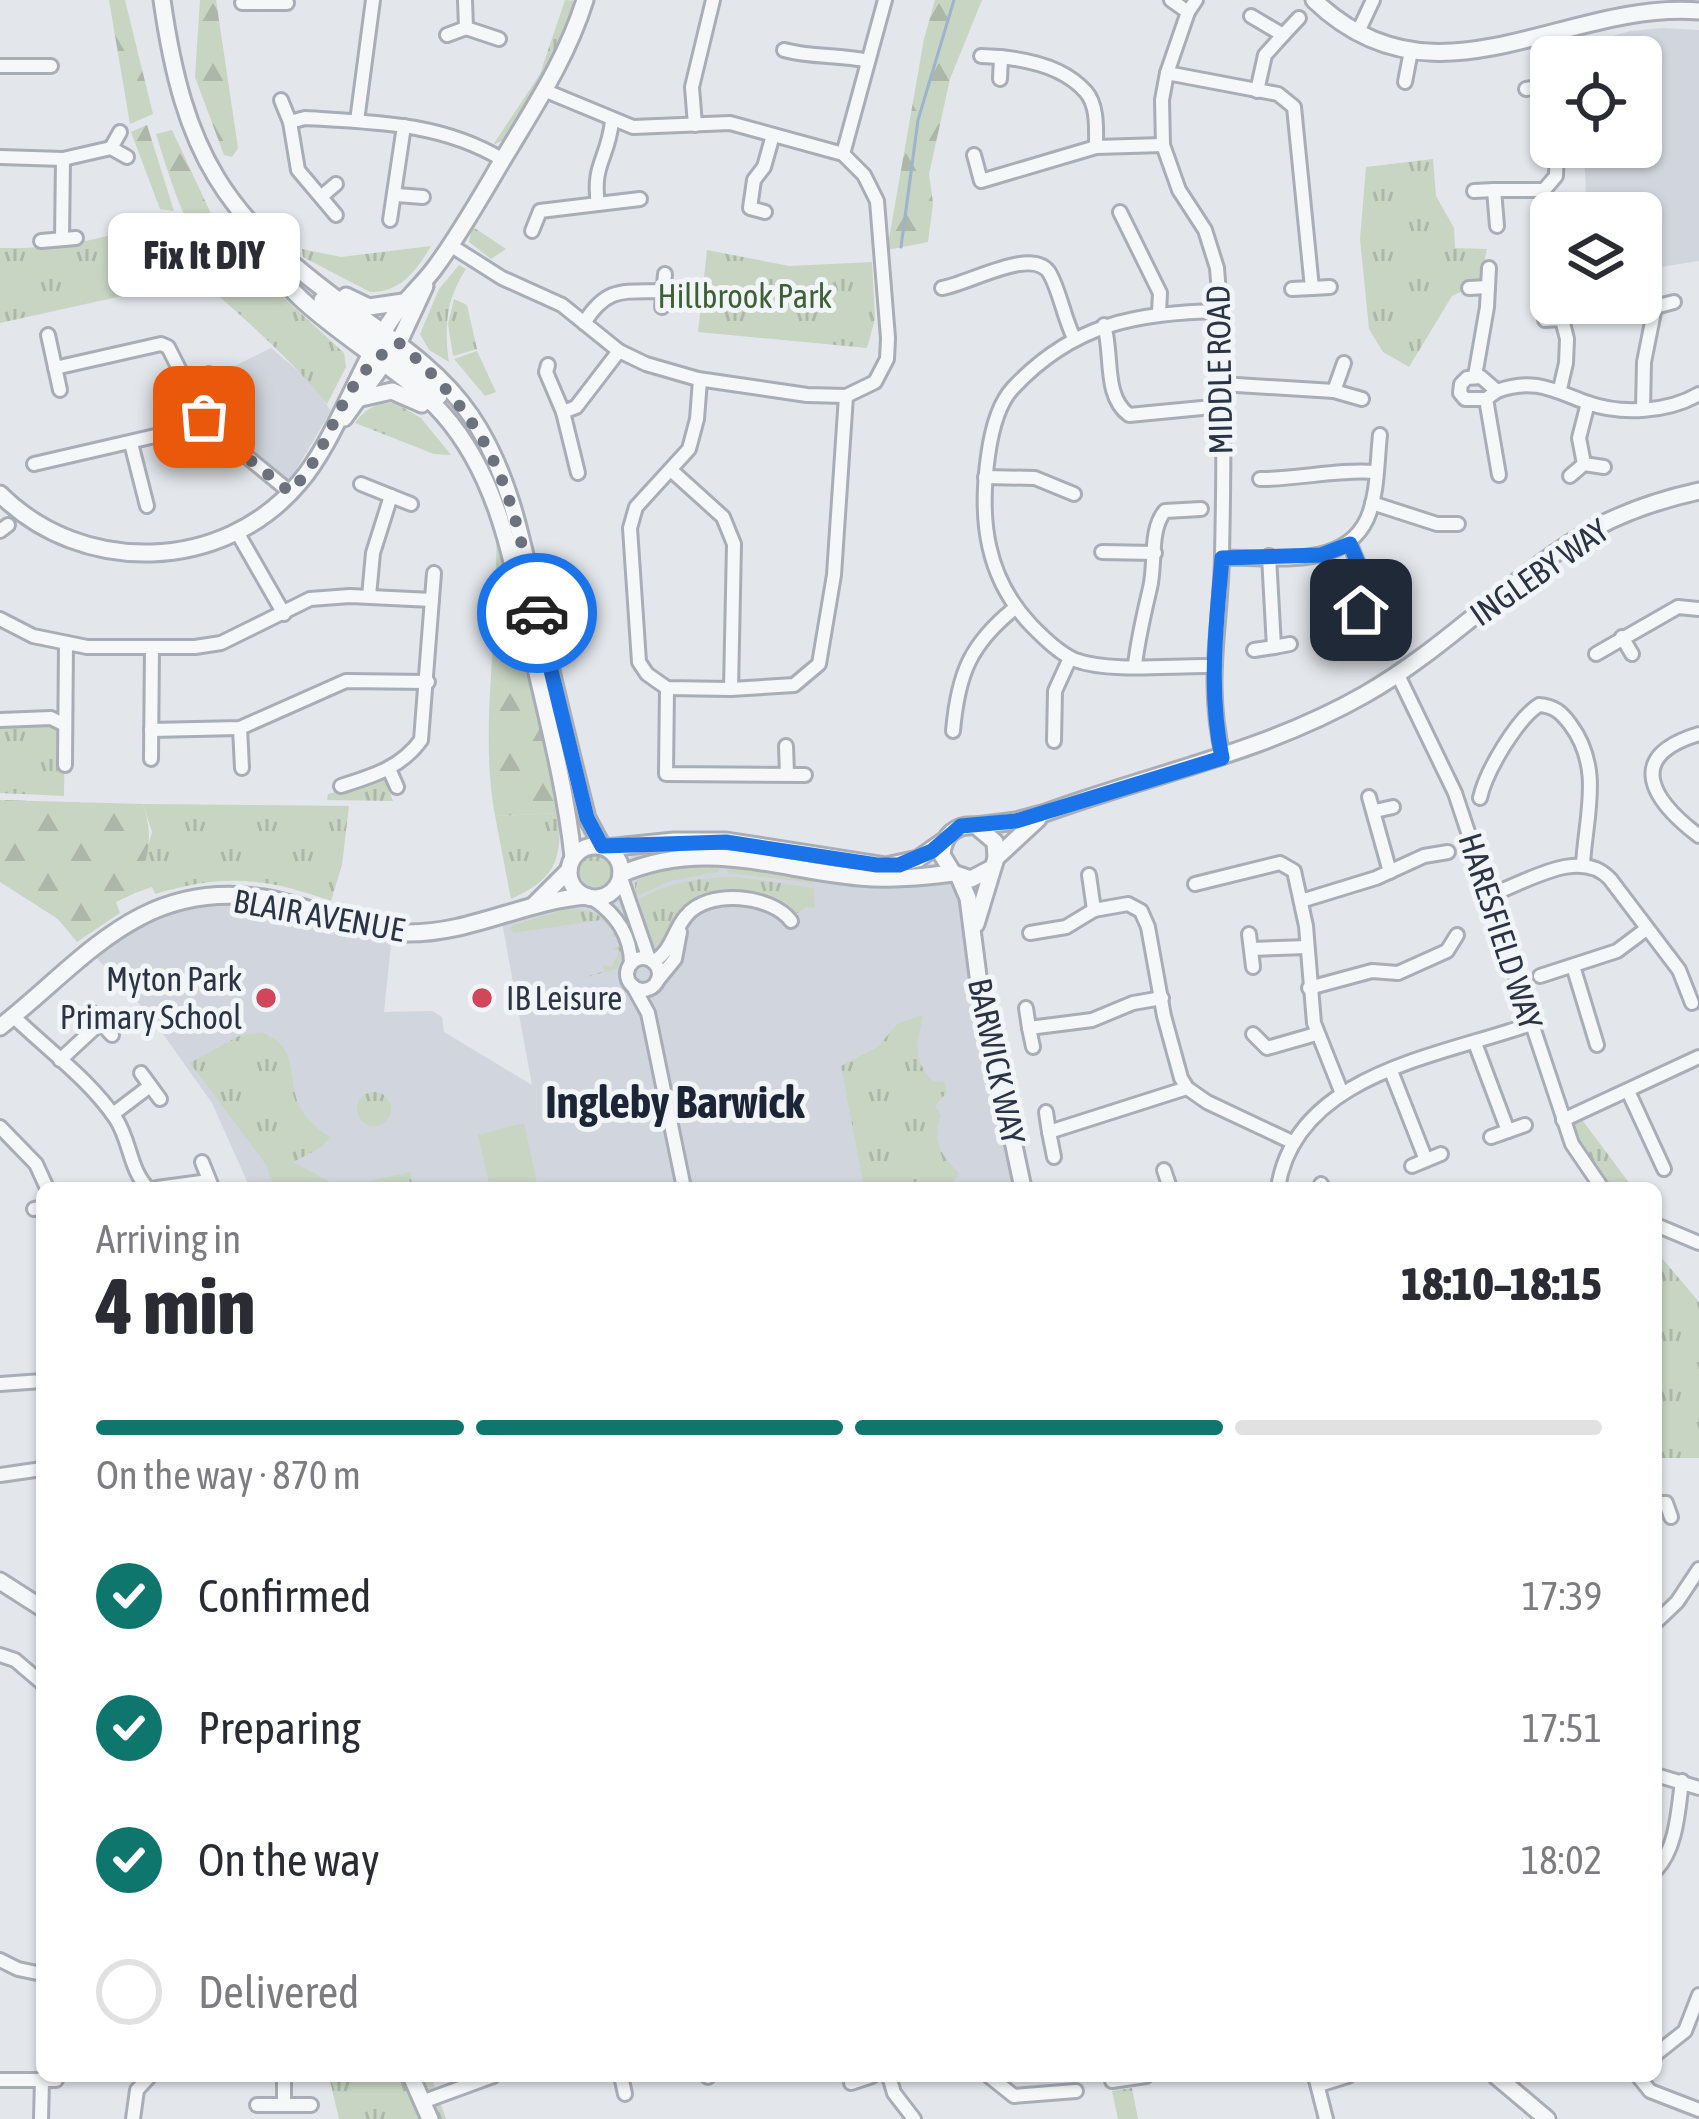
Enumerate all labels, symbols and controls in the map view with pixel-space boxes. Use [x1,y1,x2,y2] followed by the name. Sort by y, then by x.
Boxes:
[1530,36,1662,324] map controls
[1530,36,1662,168] button: locate
[1530,192,1662,324] button: layers
[108,213,300,297] callout: Fix It DIY
[143,233,265,277] text: Fix It DIY
[658,277,832,315] park label: Hillbrook Park
[1199,285,1239,455] street label: MIDDLE ROAD
[153,366,255,468] pin
[171,384,237,450] icon: bag
[1463,511,1615,633] street label: INGLEBY WAY
[477,553,597,673] courier
[1310,559,1412,661] pin
[1328,577,1394,643] icon: home
[504,580,570,646] icon: car
[1451,828,1551,1034] street label: HARESFIELD WAY
[231,881,407,949] street label: BLAIR AVENUE
[60,960,242,1036] place label: Myton Park Primary School
[961,975,1033,1148] street label: BARWICK WAY
[506,979,622,1017] place label: IB Leisure
[253,985,279,1011] marker: Myton Park Primary School
[469,985,495,1011] marker: IB Leisure
[545,1076,806,1128] district label: Ingleby Barwick
[96,1217,241,1261] text: Arriving in
[1401,1258,1602,1310] text: 18:10–18:15
[96,1261,255,1351] text: 4 min
[96,1453,361,1497] text: On the way · 870 m
[96,1563,162,1629] icon: check
[198,1570,371,1622] text: Confirmed
[1522,1574,1602,1618] text: 17:39
[96,1695,162,1761] icon: check
[198,1702,361,1754] text: Preparing
[1522,1706,1602,1750] text: 17:51
[96,1827,162,1893] icon: check
[198,1834,380,1886] text: On the way
[1521,1838,1602,1882] text: 18:02
[198,1966,359,2018] text: Delivered

